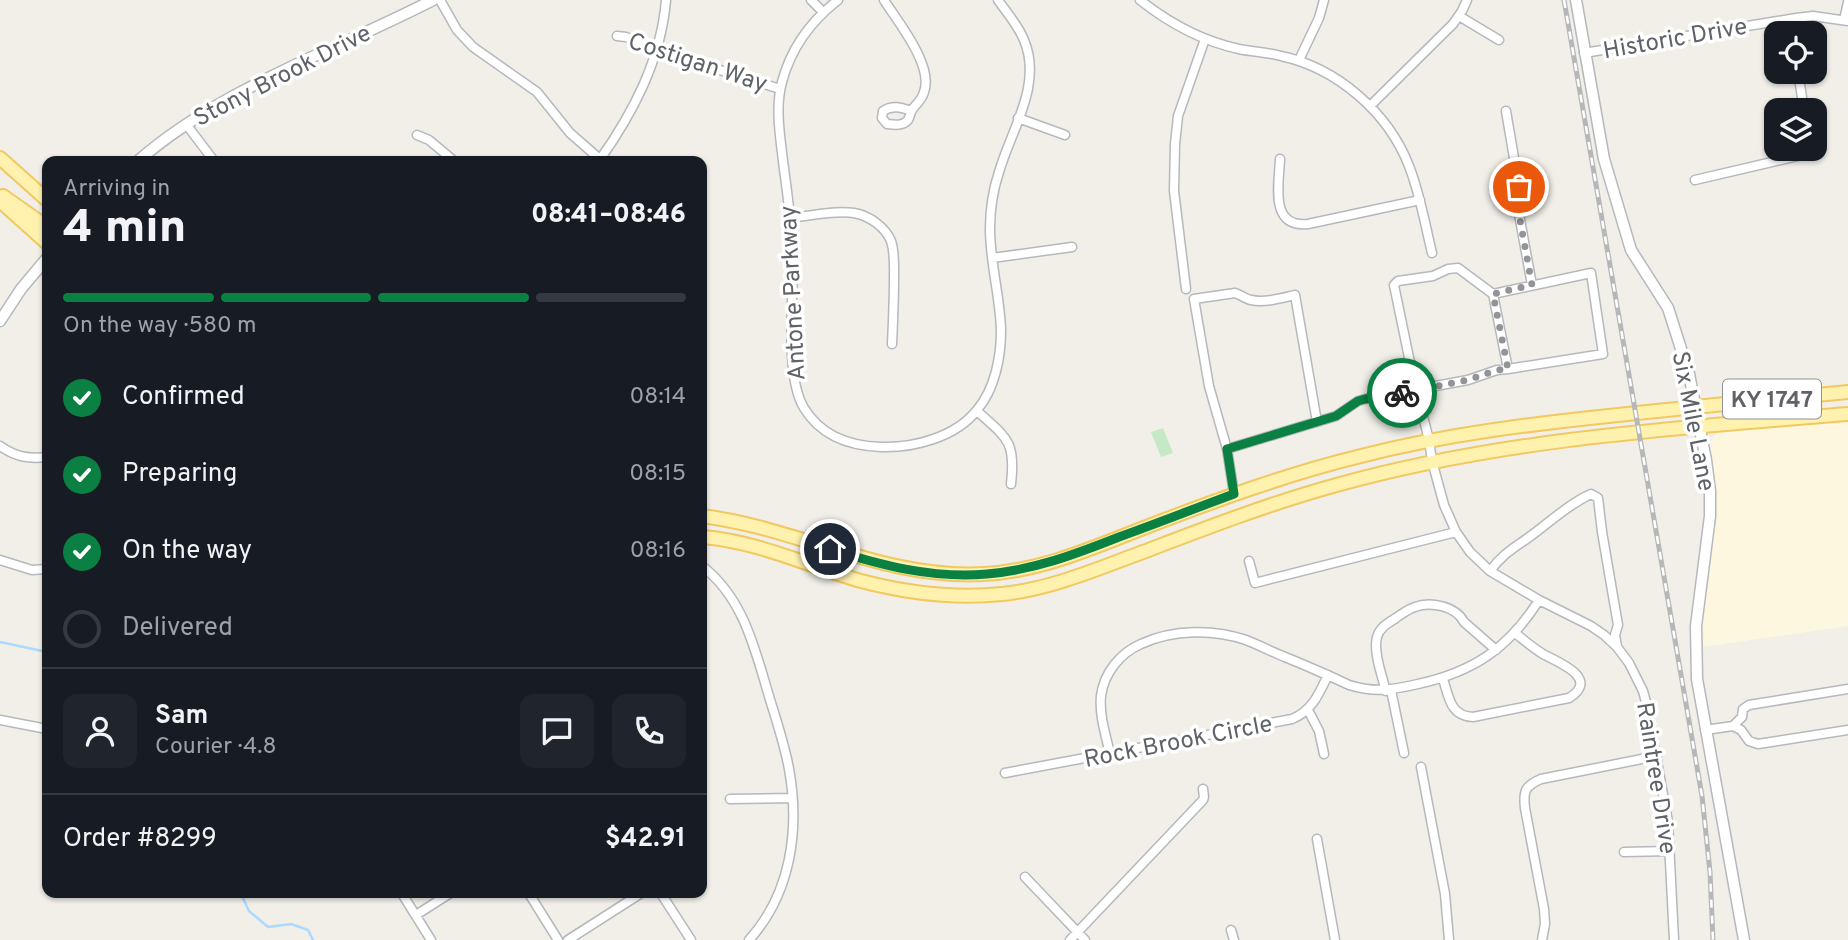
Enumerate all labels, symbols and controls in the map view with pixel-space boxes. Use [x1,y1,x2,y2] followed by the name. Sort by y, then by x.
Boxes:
[1601,13,1750,67] street label: Historic Drive
[189,19,377,134] street label: Stony Brook Drive
[1764,21,1827,161] map controls
[1764,21,1827,84] button: locate
[624,27,771,101] street label: Costigan Way
[1764,98,1827,161] button: layers
[1489,157,1549,217] pin
[1500,168,1538,206] icon: bag
[63,175,170,204] text: Arriving in
[531,199,686,232] text: 08:41–08:46
[63,200,187,259] text: 4 min
[774,205,814,381] street label: Antone Parkway
[63,312,257,341] text: On the way · 580 m
[1664,349,1720,494] street label: Six Mile Lane
[1367,358,1437,428] courier
[1383,374,1421,412] icon: bike
[63,379,101,417] icon: check
[1723,380,1821,418] road number: KY 1747
[122,381,245,414] text: Confirmed
[630,383,686,412] text: 08:14
[63,456,101,494] icon: check
[122,458,237,491] text: Preparing
[629,460,686,489] text: 08:15
[800,519,860,579] pin
[811,530,849,568] icon: home
[63,533,101,571] icon: check
[122,535,252,568] text: On the way
[630,537,686,566] text: 08:16
[122,612,233,645] text: Delivered
[63,694,137,768] button: person
[520,694,594,768] button: chat
[612,694,686,768] button: phone
[155,700,208,733] text: Sam
[1628,700,1682,856] street label: Raintree Drive
[1082,710,1275,776] street label: Rock Brook Circle
[155,733,276,762] text: Courier · 4.8
[63,823,217,856] text: Order #8299
[605,823,686,856] text: $42.91

